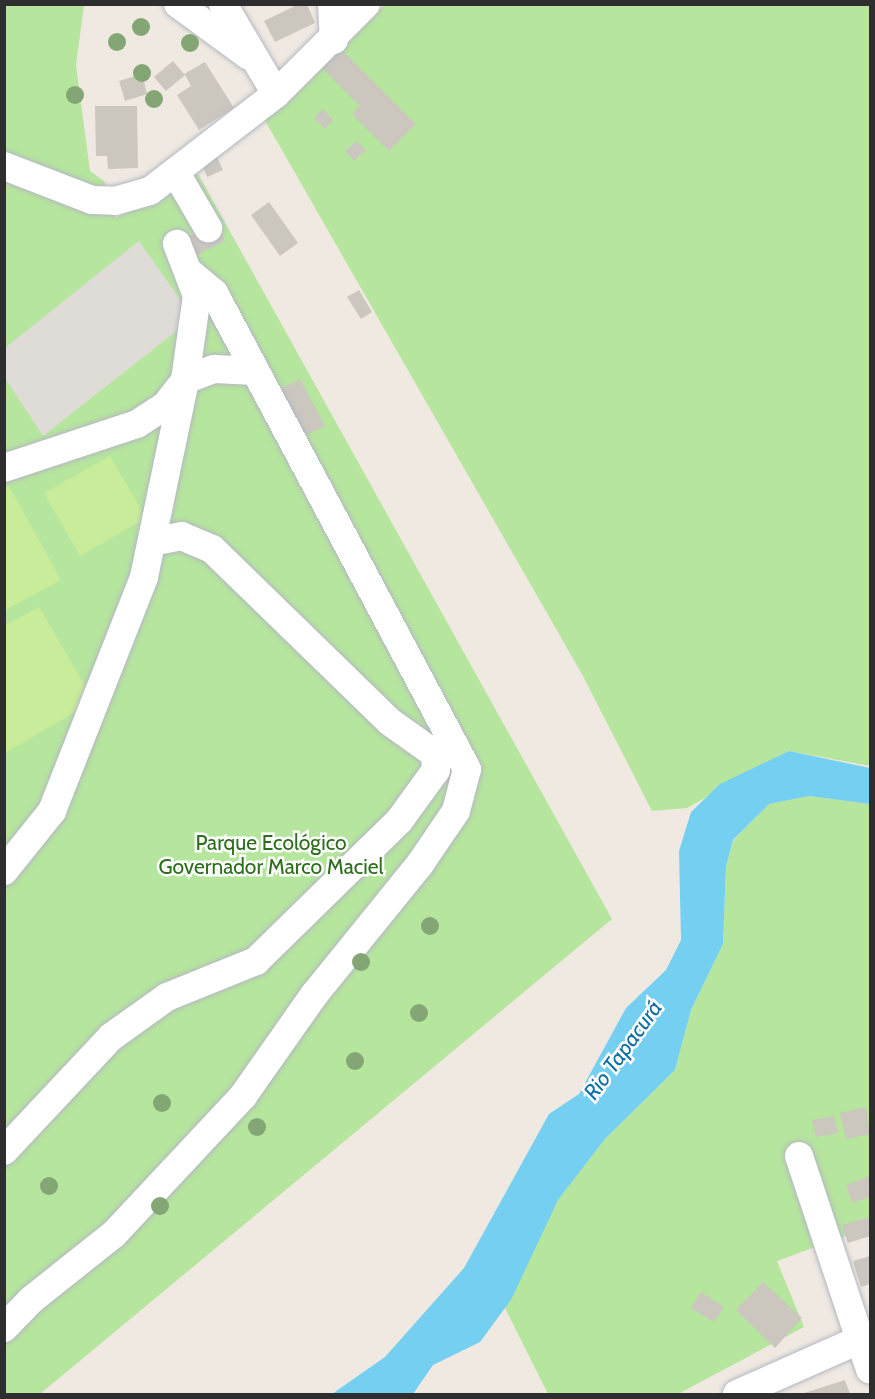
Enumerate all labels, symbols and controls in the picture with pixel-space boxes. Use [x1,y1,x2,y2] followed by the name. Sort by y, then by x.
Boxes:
[158,830,384,880] park label: Parque Ecológico Governador Marco Maciel
[578,995,668,1105] water label: Rio Tapacurá

